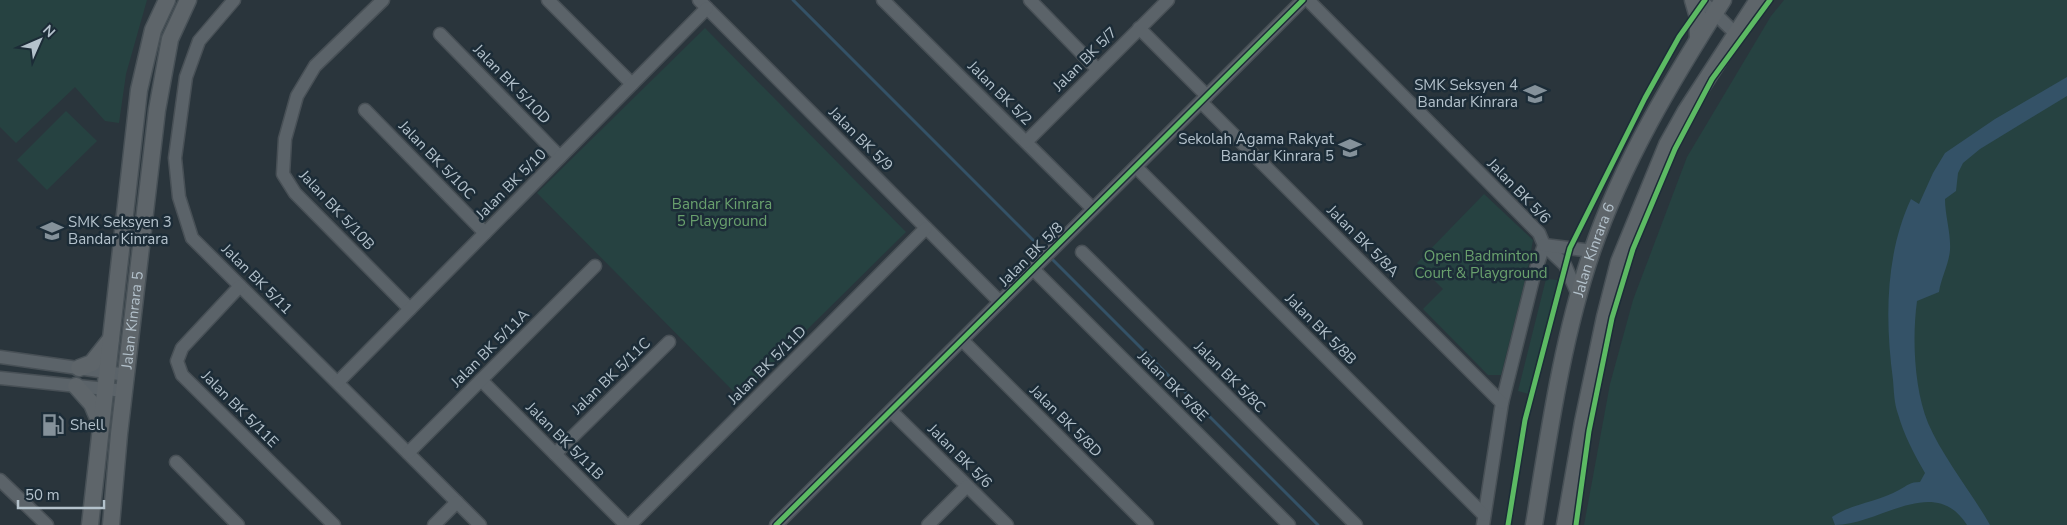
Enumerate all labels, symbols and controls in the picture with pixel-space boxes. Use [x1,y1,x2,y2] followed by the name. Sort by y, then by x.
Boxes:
[15,15,65,65] north arrow
[38,21,59,42] text: N
[1048,23,1121,96] street label: Jalan BK 5/7
[468,39,555,128] street label: Jalan BK 5/10D
[963,56,1036,129] street label: Jalan BK 5/2
[1414,75,1518,112] place label: SMK Seksyen 4 Bandar Kinrara
[1522,81,1548,107] school or university icon: SMK Seksyen 4 Bandar Kinrara
[824,102,897,175] street label: Jalan BK 5/9
[394,116,480,204] street label: Jalan BK 5/10C
[1178,129,1335,166] place label: Sekolah Agama Rakyat Bandar Kinrara 5
[1337,135,1363,161] school or university icon: Sekolah Agama Rakyat Bandar Kinrara 5
[471,144,551,224] street label: Jalan BK 5/10
[1482,153,1555,228] street label: Jalan BK 5/6
[294,165,379,254] street label: Jalan BK 5/10B
[672,194,772,231] park label: Bandar Kinrara 5 Playground
[1322,200,1403,281] street label: Jalan BK 5/8A
[1568,200,1619,300] street label: Jalan Kinrara 6
[68,212,172,249] place label: SMK Seksyen 3 Bandar Kinrara
[39,218,65,244] school or university icon: SMK Seksyen 3 Bandar Kinrara
[994,218,1067,291] street label: Jalan BK 5/8
[217,239,297,319] street label: Jalan BK 5/11
[1415,246,1547,283] park label: Open Badminton Court & Playground
[117,270,148,371] street label: Jalan Kinrara 5
[1280,288,1361,369] street label: Jalan BK 5/8B
[446,304,534,392] street label: Jalan BK 5/11A
[723,321,811,409] street label: Jalan BK 5/11D
[567,333,655,419] street label: Jalan BK 5/11C
[1189,336,1270,417] street label: Jalan BK 5/8C
[1133,346,1213,426] street label: Jalan BK 5/8E
[197,366,283,452] street label: Jalan BK 5/11E
[1025,380,1106,461] street label: Jalan BK 5/8D
[521,397,608,484] street label: Jalan BK 5/11B
[40,412,66,438] fuel station icon: Shell
[70,415,105,435] place label: Shell
[923,419,996,492] street label: Jalan BK 5/6
[18,478,104,510] scale bar
[25,485,60,505] text: 50 m

